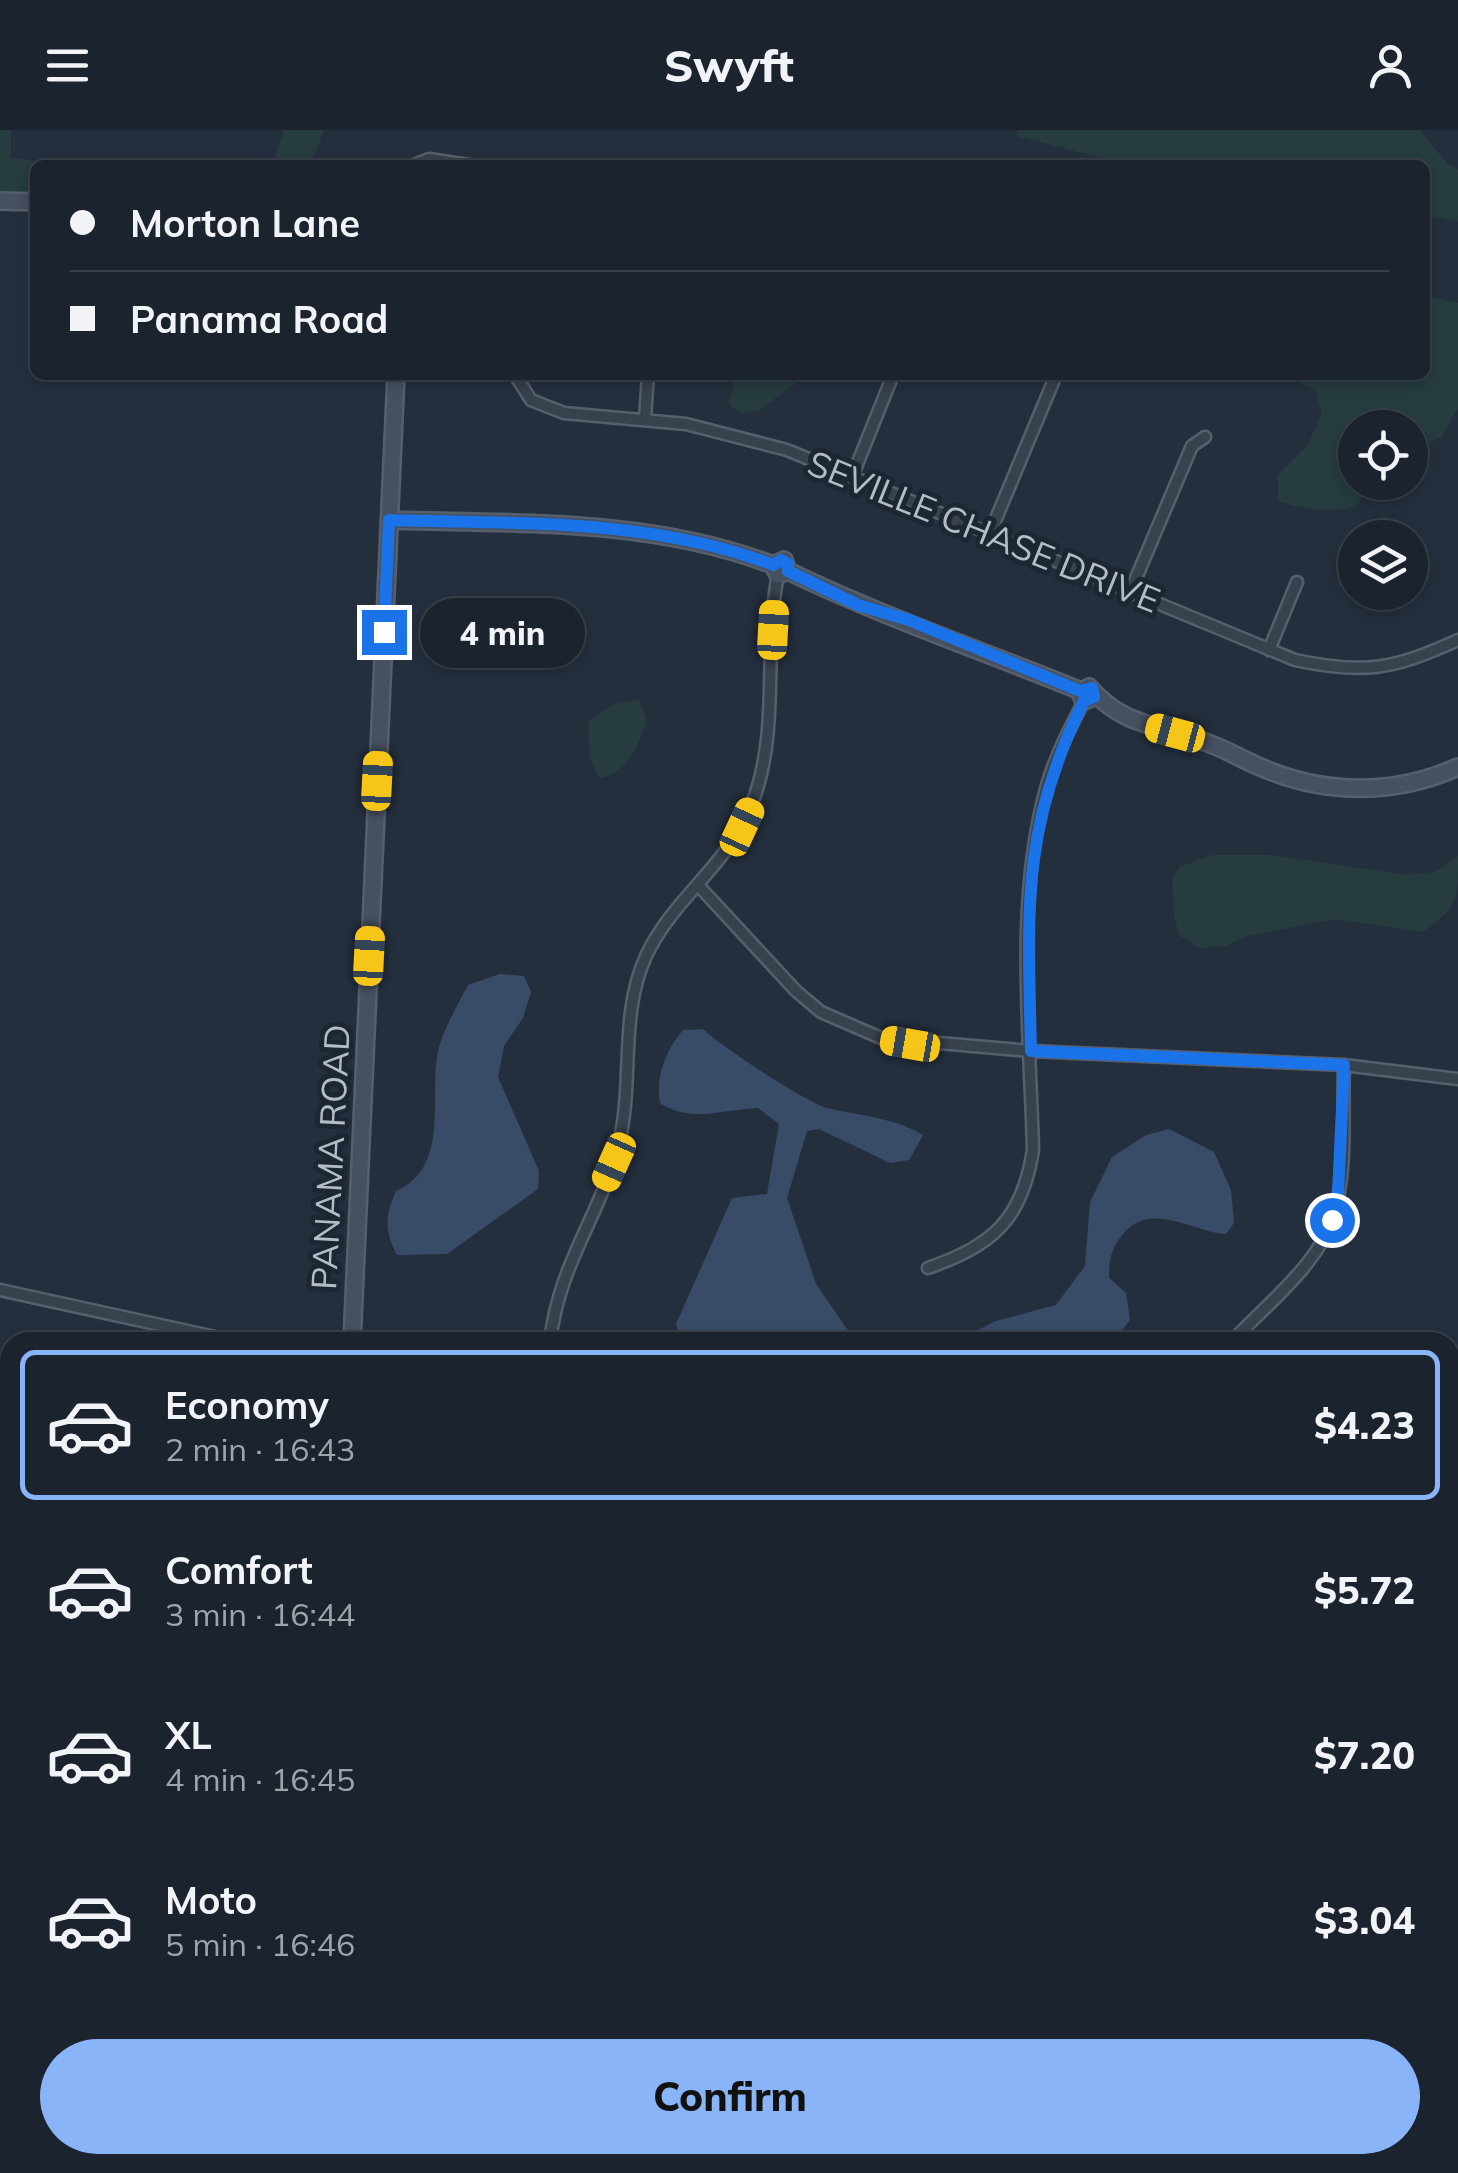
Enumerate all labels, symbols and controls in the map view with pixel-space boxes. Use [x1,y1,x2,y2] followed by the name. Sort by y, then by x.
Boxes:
[664,37,794,93] text: Swyft
[40,38,95,93] icon: menu
[1363,38,1418,93] icon: person
[130,199,360,247] text: Morton Lane
[130,295,388,343] text: Panama Road
[1338,410,1428,610] map controls
[1338,410,1428,500] button: locate
[802,440,1166,622] street label: SEVILLE CHASE DRIVE
[1338,520,1428,610] button: layers
[419,597,584,667] callout: 4 min
[756,599,790,661] car
[362,610,407,655] route end
[460,613,545,653] text: 4 min
[1142,711,1208,755] car
[360,750,394,812] car
[716,793,768,861] car
[352,925,386,987] car
[301,1023,359,1291] street label: PANAMA ROAD
[878,1024,942,1064] car
[588,1128,640,1196] car
[1310,1198,1355,1243] route start
[45,1380,135,1470] icon: car
[165,1381,329,1429] text: Economy
[1314,1401,1415,1449] text: $4.23
[165,1429,355,1469] text: 2 min · 16:43
[45,1545,135,1635] icon: car
[165,1546,313,1594] text: Comfort
[1314,1566,1415,1614] text: $5.72
[165,1594,355,1634] text: 3 min · 16:44
[45,1710,135,1800] icon: car
[165,1711,212,1759] text: XL
[1314,1731,1415,1779] text: $7.20
[165,1759,355,1799] text: 4 min · 16:45
[45,1875,135,1965] icon: car
[165,1876,257,1924] text: Moto
[1314,1896,1415,1944] text: $3.04
[165,1924,355,1964] text: 5 min · 16:46
[40,2039,1420,2154] button: Confirm

